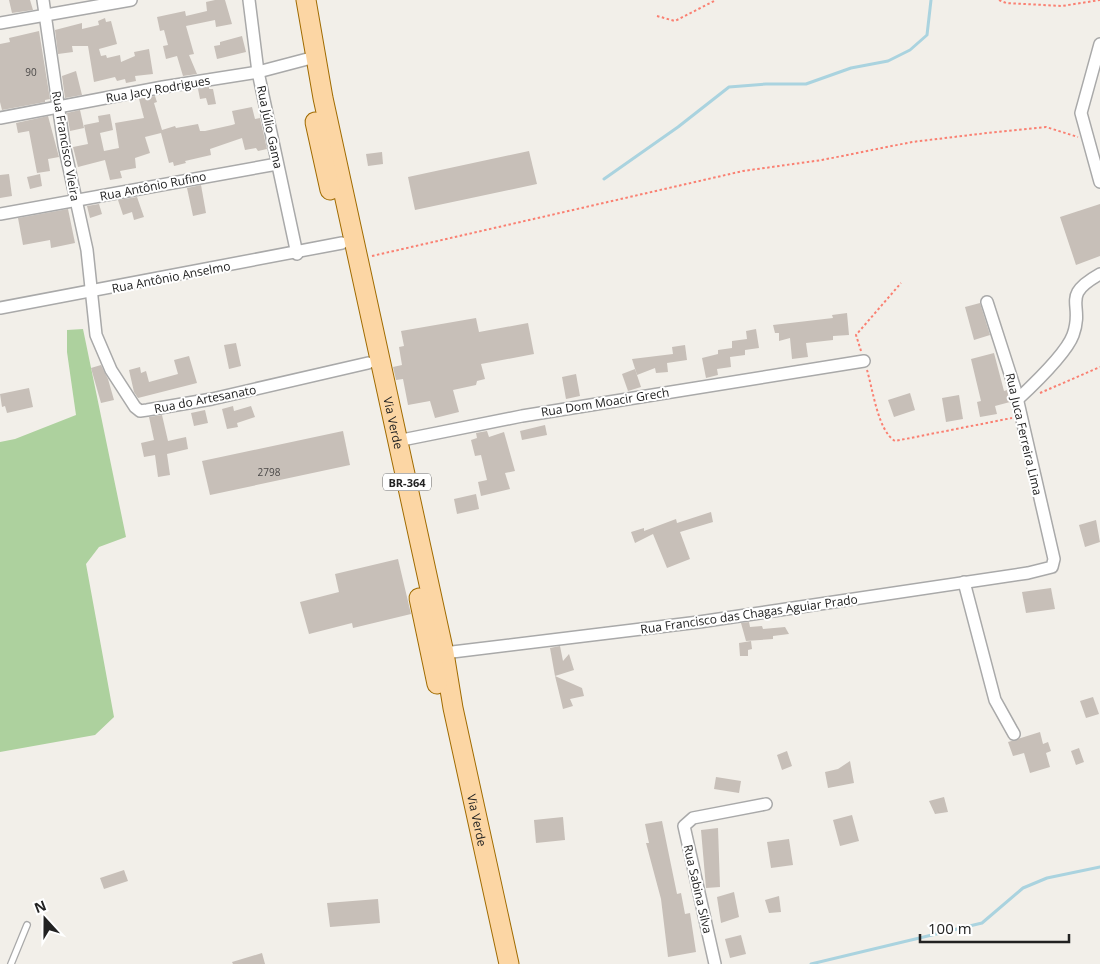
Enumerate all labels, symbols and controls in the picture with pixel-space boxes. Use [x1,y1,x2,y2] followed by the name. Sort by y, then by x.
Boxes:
[25,65,37,79] house number: 90
[105,71,212,107] street label: Rua Jacy Rodrigues
[253,84,287,170] street label: Rua Júlio Gama
[48,89,84,203] street label: Rua Francisco Vieira
[98,167,208,205] street label: Rua Antônio Rufino
[110,257,232,297] street label: Rua Antônio Anselmo
[1002,371,1046,497] street label: Rua Juca Ferreira Lima
[153,381,257,417] street label: Rua do Artesanato
[540,383,670,421] street label: Rua Dom Moacir Grech
[380,395,408,451] street label: Via Verde
[258,465,281,479] house number: 2798
[383,474,431,491] road number: BR-364
[639,590,859,638] street label: Rua Francisco das Chagas Aguiar Prado
[464,792,492,848] street label: Via Verde
[680,843,716,935] street label: Rua Sabina Silva
[20,894,70,944] north arrow
[31,895,49,917] text: N
[920,912,1069,944] scale bar
[928,918,972,938] text: 100 m

